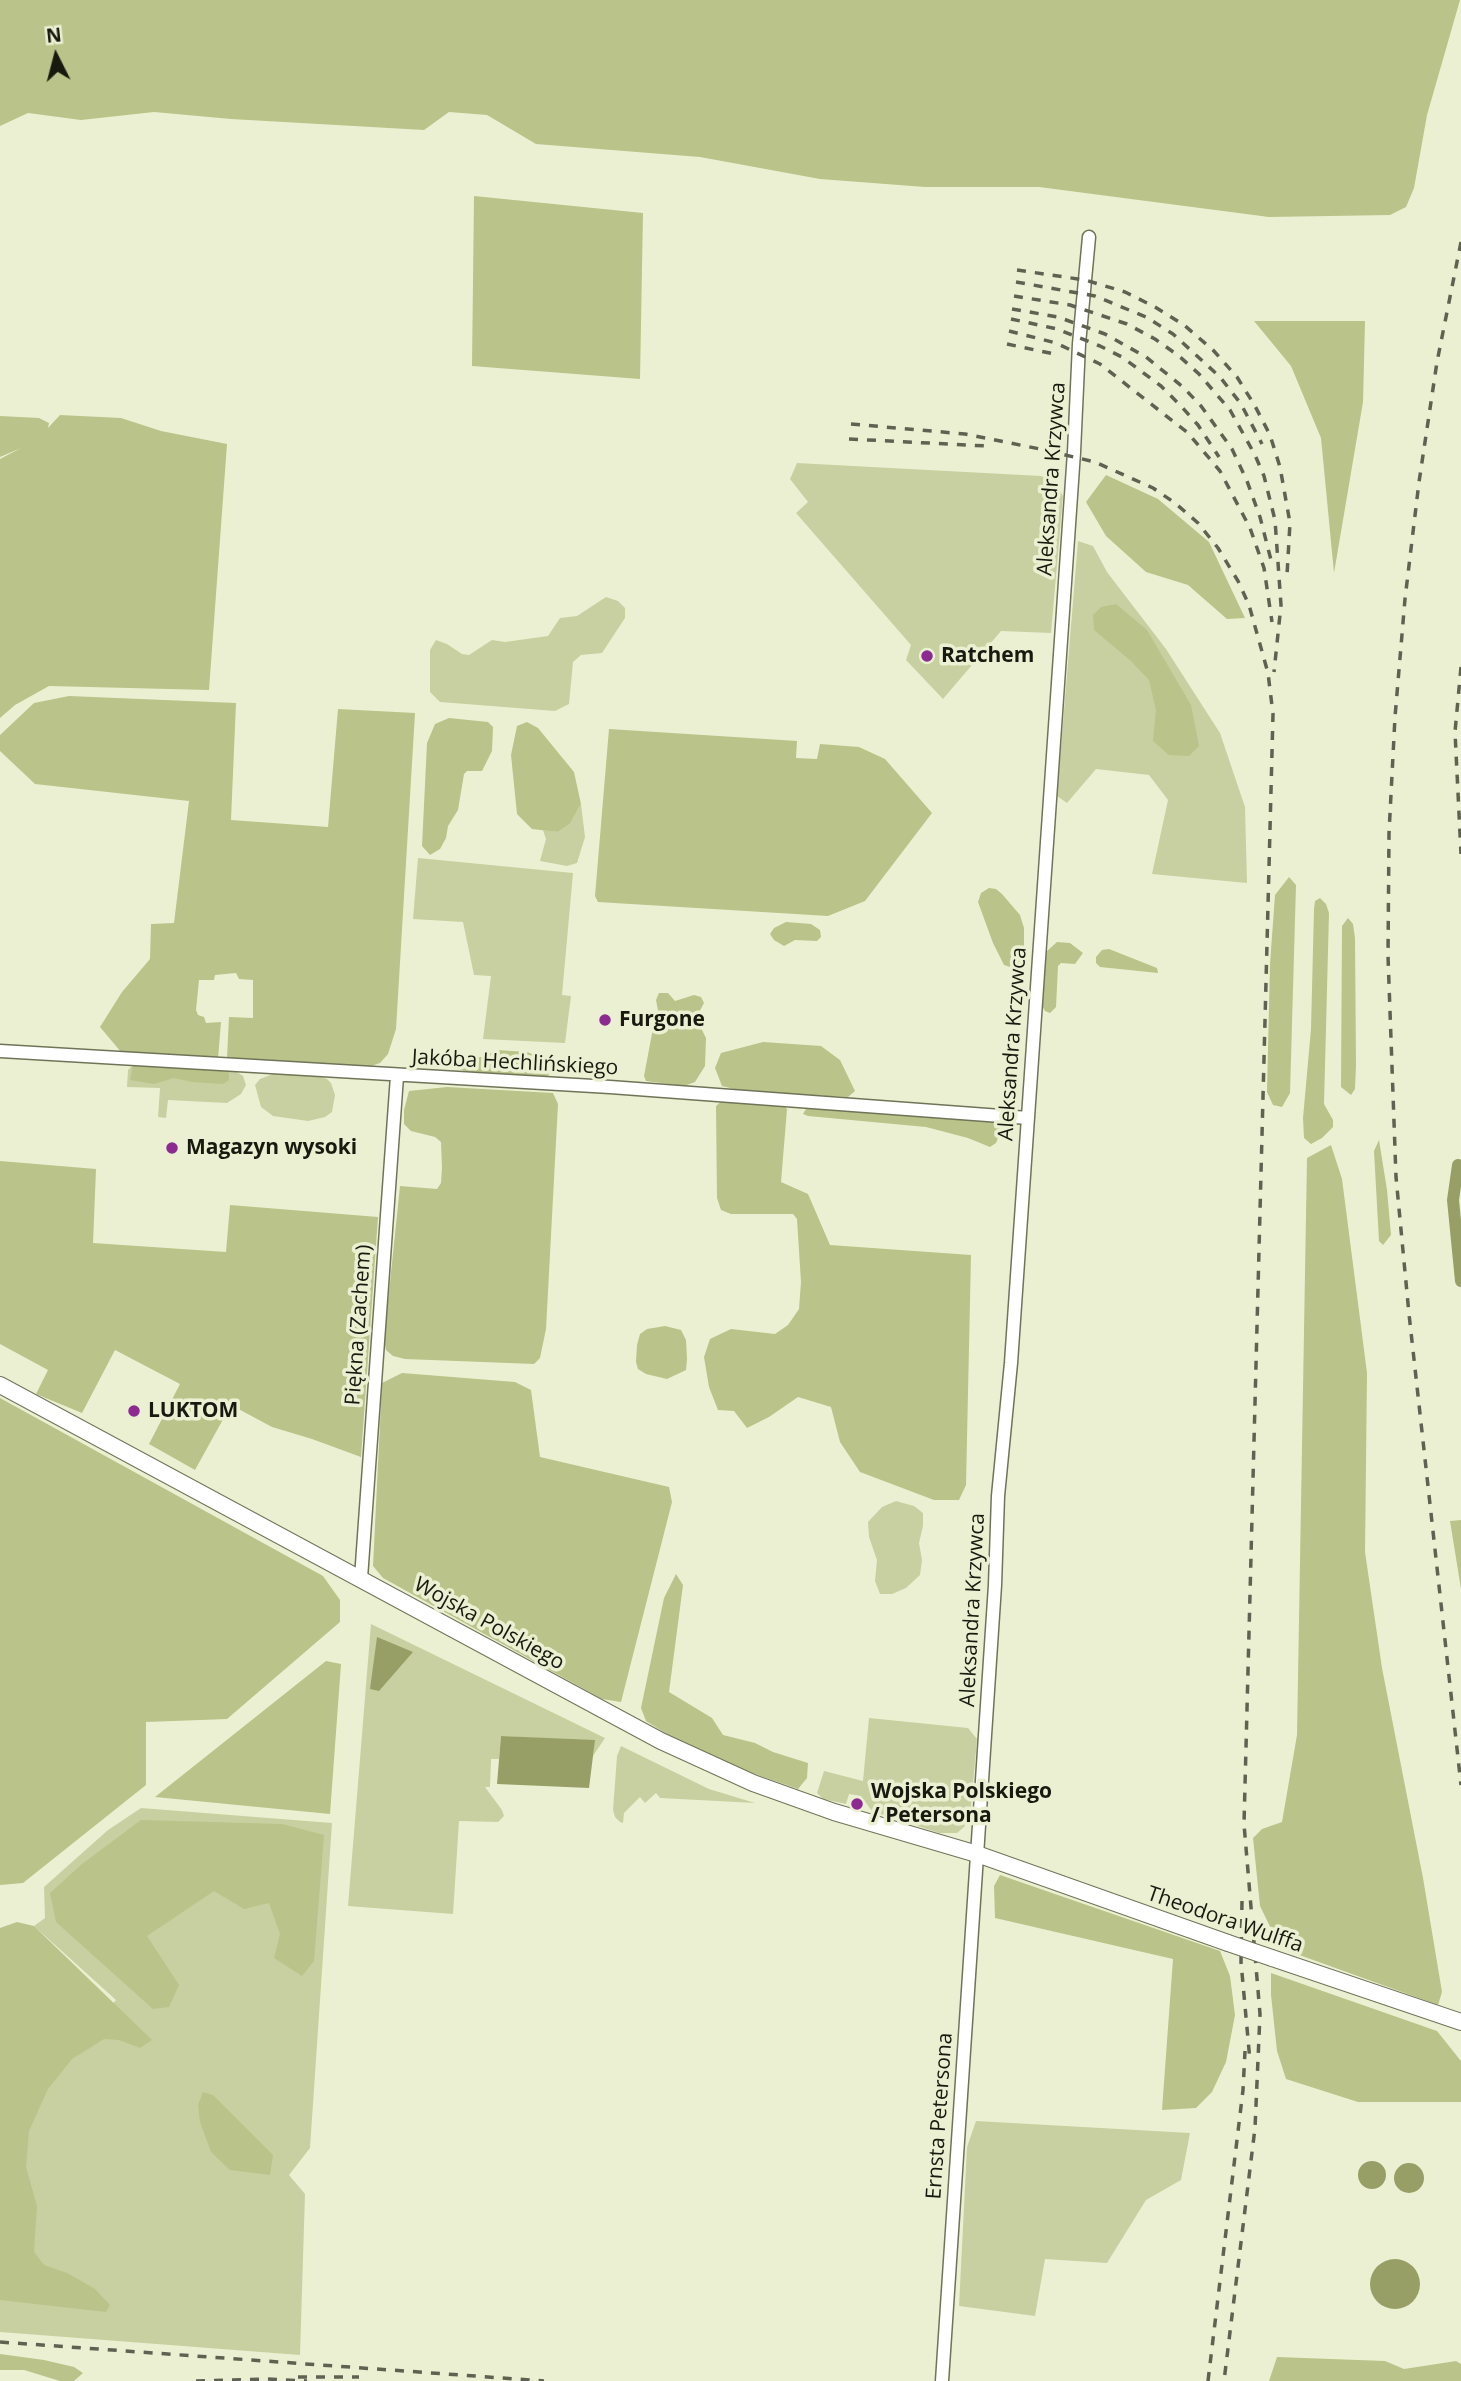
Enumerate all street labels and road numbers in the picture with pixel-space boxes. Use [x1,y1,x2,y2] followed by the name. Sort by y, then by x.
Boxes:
[1033,381,1071,577] street label: Aleksandra Krzywca
[994,946,1032,1142] street label: Aleksandra Krzywca
[411,1045,619,1081] street label: Jakóba Hechlińskiego
[341,1244,377,1406] street label: Piękna (Zachem)
[955,1512,991,1708] street label: Aleksandra Krzywca
[409,1572,569,1676] street label: Wojska Polskiego
[1144,1881,1306,1959] street label: Theodora Wulffa
[922,2032,958,2200] street label: Ernsta Petersona

